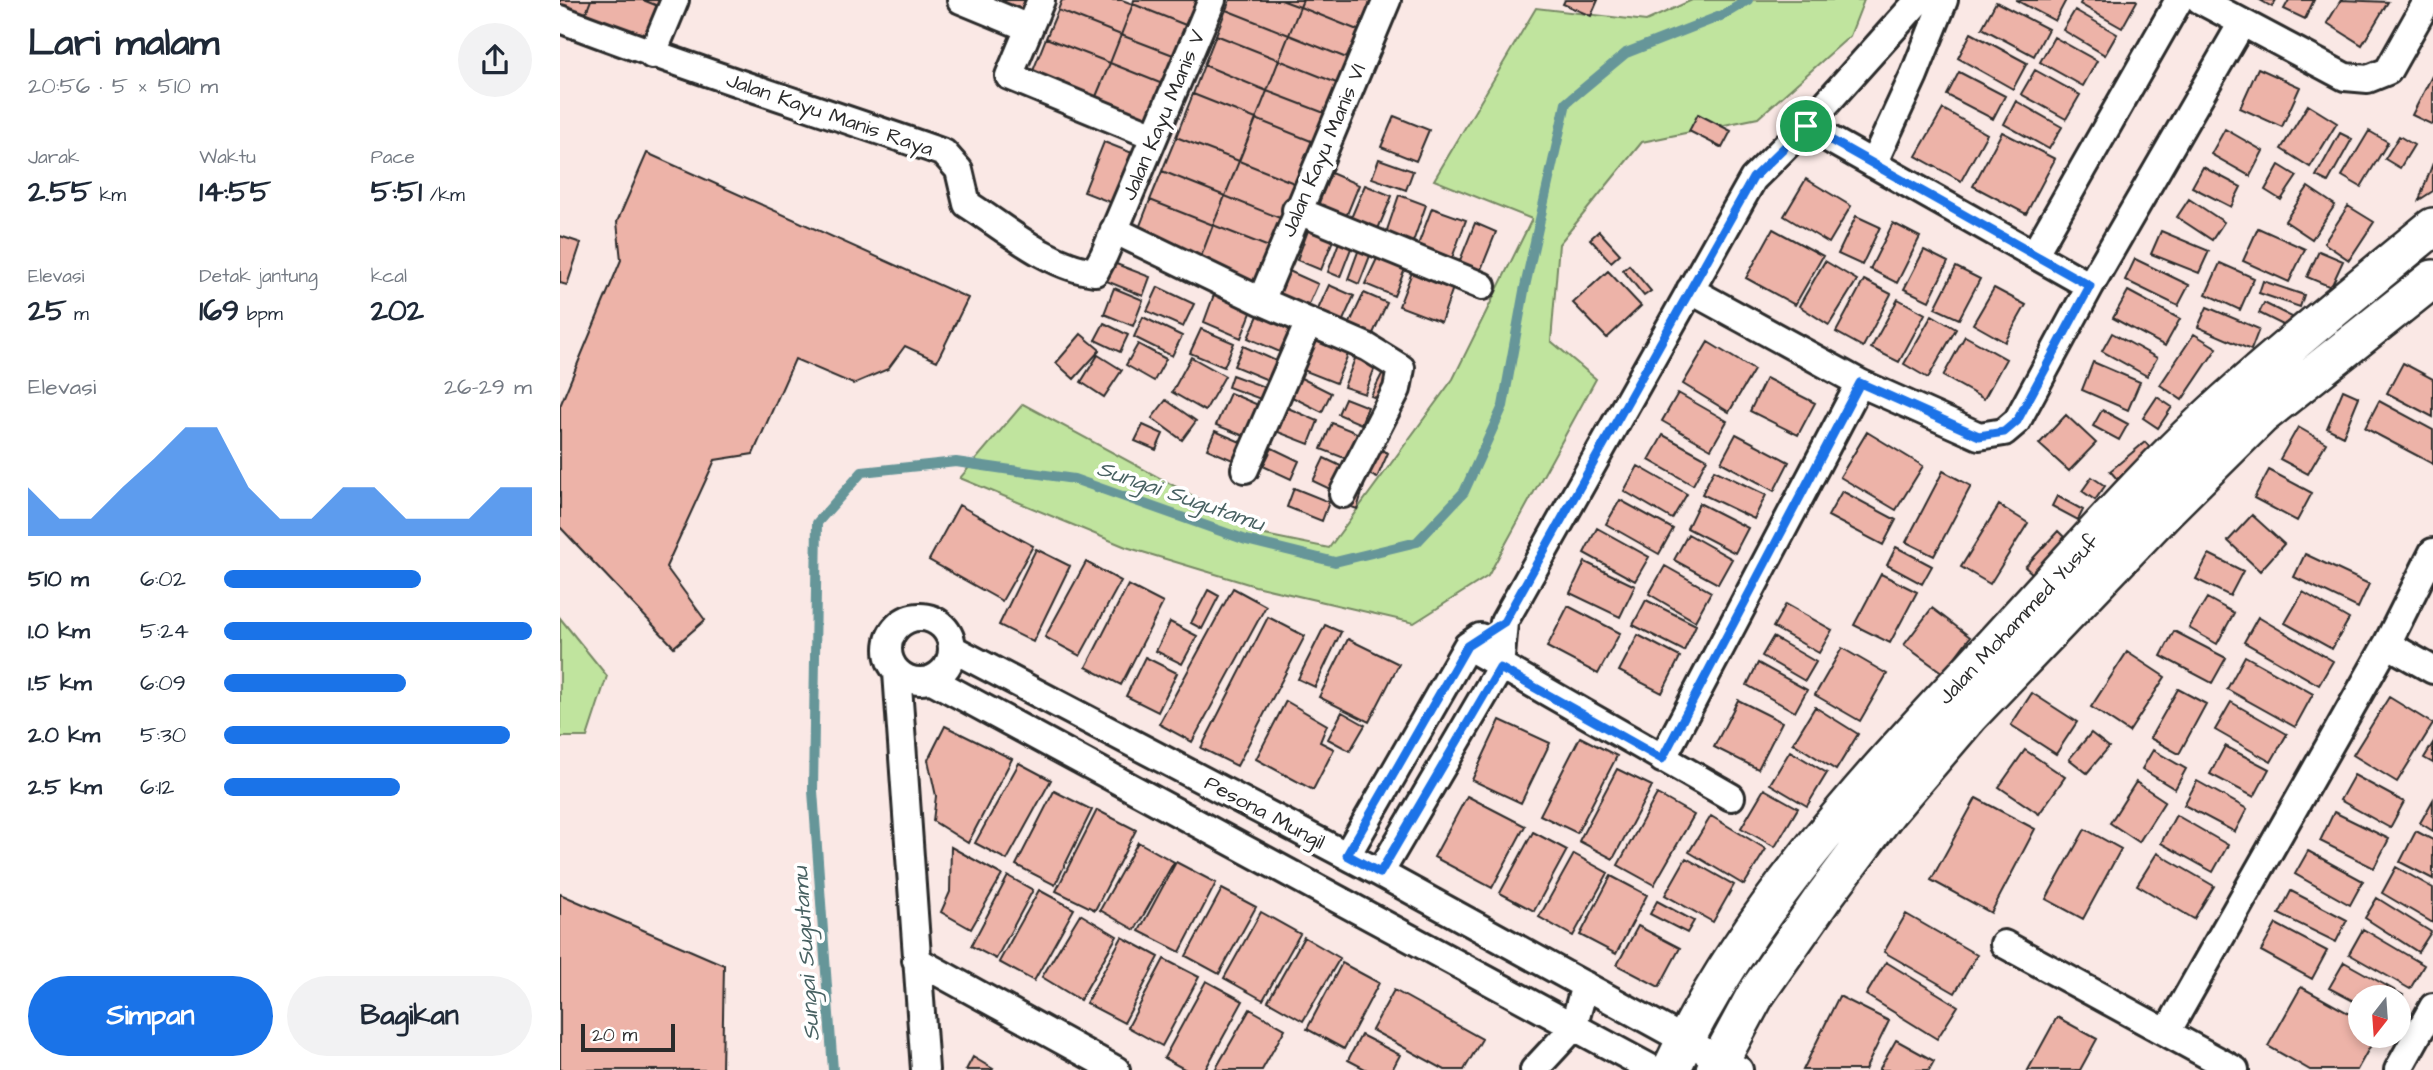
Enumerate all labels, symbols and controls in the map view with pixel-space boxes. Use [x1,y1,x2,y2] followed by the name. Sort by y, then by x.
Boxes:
[28,18,219,70] text: Lari malam
[458,23,532,97] button: share
[1114,26,1214,206] street label: Jalan Kayu Manis V
[1274,59,1375,242] street label: Jalan Kayu Manis VI
[722,65,938,166] street label: Jalan Kayu Manis Raya
[28,70,218,102] text: 20:56 · 5 × 510 m
[1776,96,1836,156] pin
[1787,107,1825,145] icon: arrive
[28,144,80,171] text: Jarak
[199,144,256,171] text: Waktu
[371,144,415,171] text: Pace
[28,171,92,213] text: 2.55
[199,171,271,213] text: 14:55
[371,171,422,213] text: 5:51
[92,182,126,209] text: km
[422,182,465,209] text: /km
[28,263,84,290] text: Elevasi
[199,263,318,290] text: Detak jantung
[371,263,407,290] text: kcal
[28,290,66,332] text: 25
[199,290,239,332] text: 169
[371,290,424,332] text: 202
[66,301,89,328] text: m
[239,301,283,328] text: bpm
[28,371,96,403] text: Elevasi
[444,371,532,403] text: 26–29 m
[1093,452,1270,541] water label: Sungai Sugutamu
[1931,527,2106,711] street label: Jalan Mohammed Yusuf
[28,563,89,595] text: 510 m
[140,563,186,595] text: 6:02
[28,615,90,647] text: 1.0 km
[140,615,189,647] text: 5:24
[28,667,92,699] text: 1.5 km
[140,667,186,699] text: 6:09
[28,719,100,751] text: 2.0 km
[140,719,186,751] text: 5:30
[1199,769,1330,858] street label: Pesona Mungil
[28,771,102,803] text: 2.5 km
[140,771,174,803] text: 6:12
[784,864,829,1042] water label: Sungai Sugutamu
[28,976,273,1056] button: Simpan
[287,976,532,1056] button: Bagikan
[2348,985,2412,1048] north arrow
[2348,985,2411,1048] map controls
[581,1021,676,1053] scale bar
[592,1022,637,1049] text: 20 m

